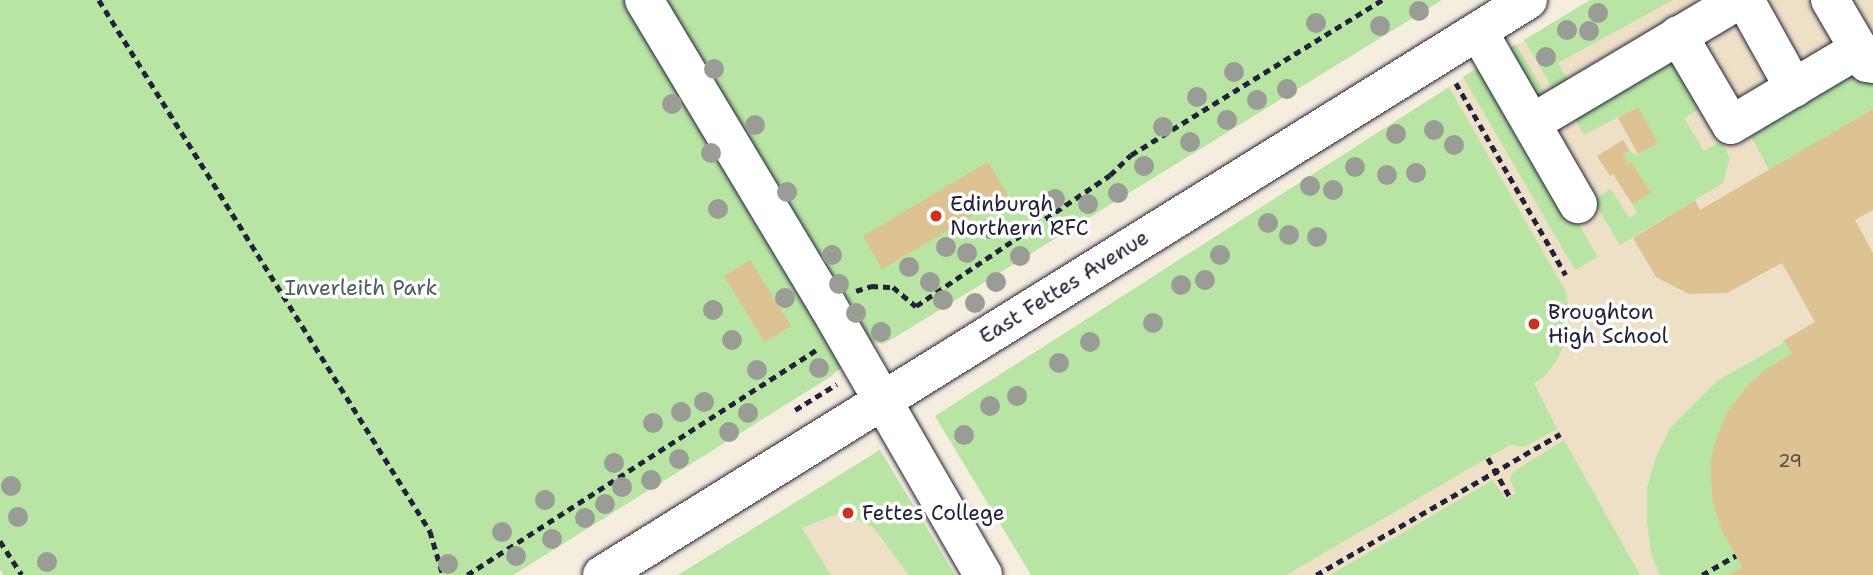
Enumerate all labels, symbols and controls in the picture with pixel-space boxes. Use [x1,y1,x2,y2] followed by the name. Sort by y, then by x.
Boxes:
[950,191,1089,241] place label: Edinburgh Northern RFC
[928,208,944,224] marker: Edinburgh Northern RFC
[975,225,1153,349] street label: East Fettes Avenue
[284,275,438,301] park label: Inverleith Park
[1548,299,1668,349] place label: Broughton High School
[1526,316,1542,332] marker: Broughton High School
[1778,450,1802,472] house number: 29
[862,500,1005,526] place label: Fettes College
[840,505,856,521] marker: Fettes College

